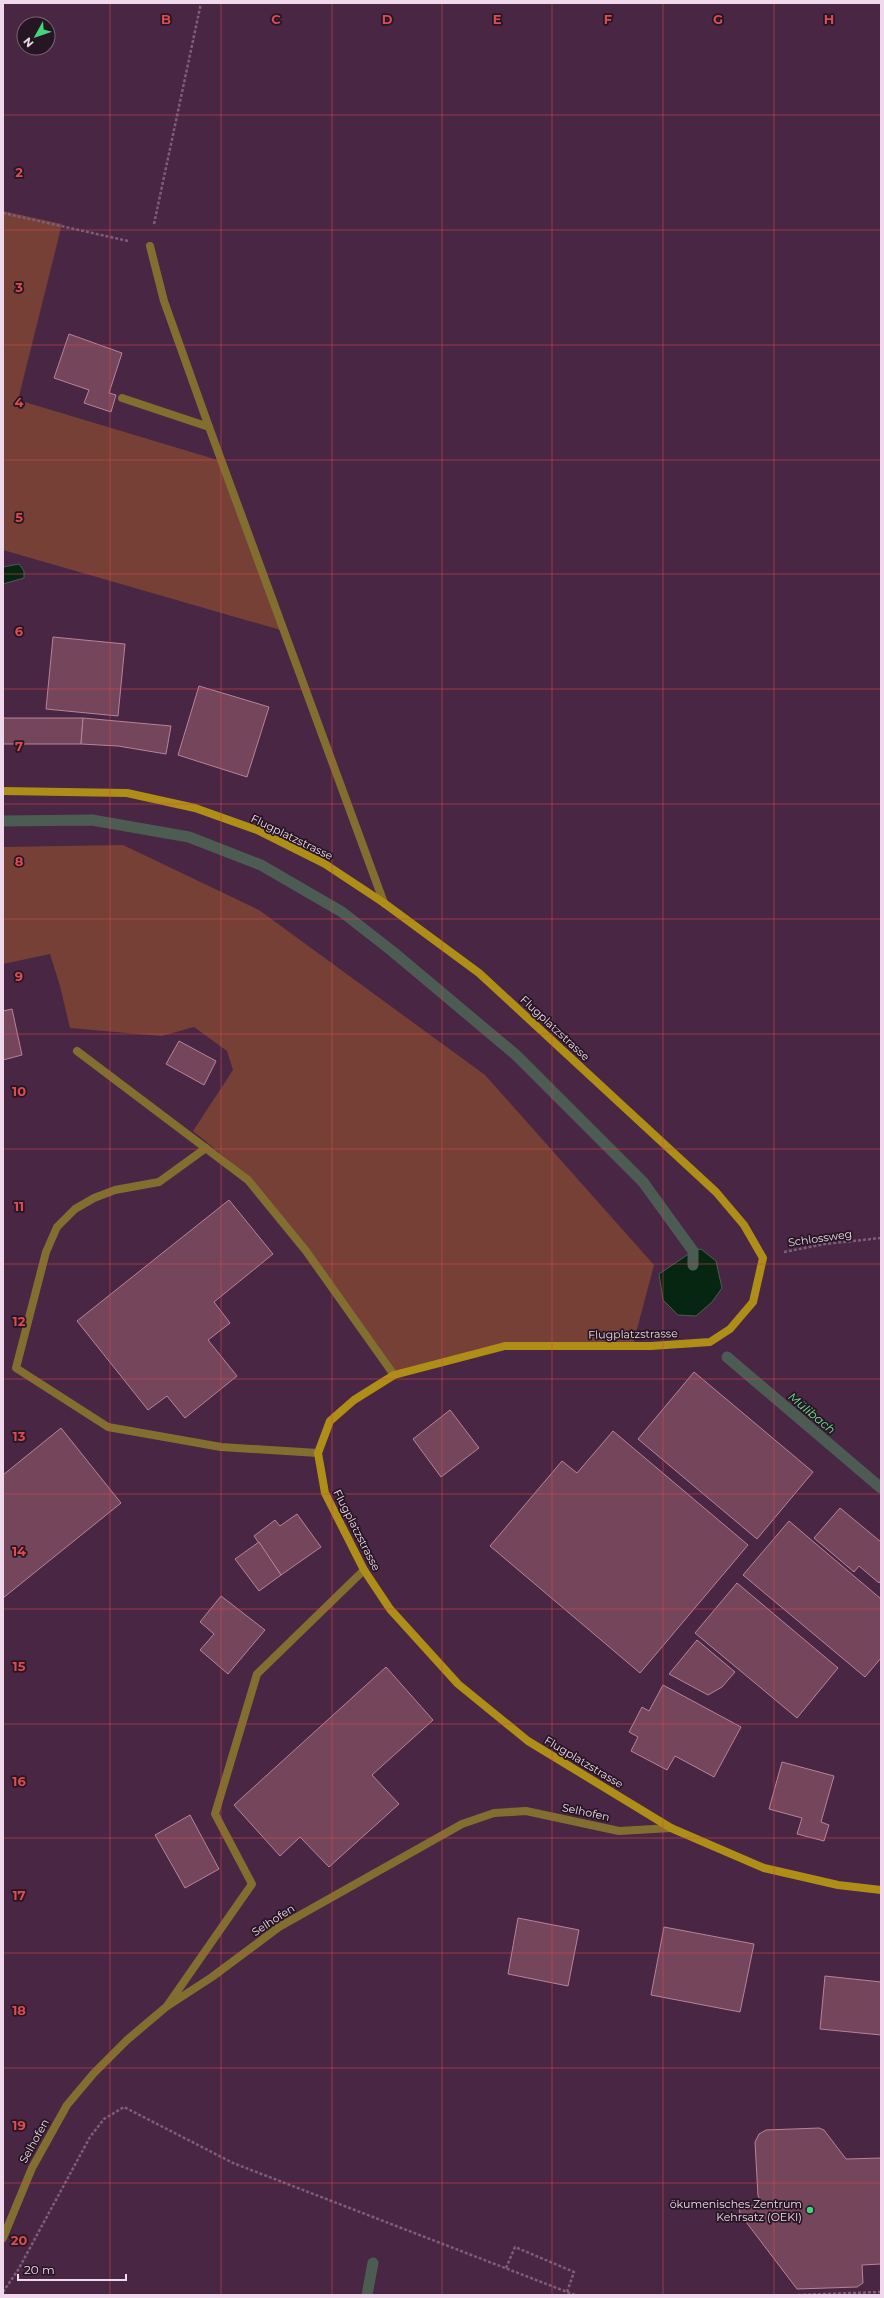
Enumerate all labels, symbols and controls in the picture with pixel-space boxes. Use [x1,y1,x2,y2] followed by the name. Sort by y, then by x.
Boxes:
[161,11,171,27] text: B
[271,11,281,27] text: C
[382,11,393,27] text: D
[493,11,502,27] text: E
[604,11,612,27] text: F
[713,11,723,27] text: G
[824,11,834,27] text: H
[16,16,56,56] north arrow
[20,35,37,50] text: N
[15,164,23,180] text: 2
[14,279,23,295] text: 3
[15,394,24,410] text: 4
[15,509,23,525] text: 5
[15,623,24,639] text: 6
[15,738,23,754] text: 7
[249,811,336,863] street label: Flugplatzstrasse
[15,853,24,869] text: 8
[15,968,23,984] text: 9
[517,992,593,1064] street label: Flugplatzstrasse
[12,1083,26,1099] text: 10
[14,1198,24,1214] text: 11
[787,1227,853,1249] street label: Schlossweg
[13,1313,26,1329] text: 12
[588,1326,678,1342] street label: Flugplatzstrasse
[785,1389,839,1437] water label: Mülibach
[13,1428,26,1444] text: 13
[330,1487,384,1573] street label: Flugplatzstrasse
[12,1543,26,1559] text: 14
[13,1658,26,1674] text: 15
[542,1733,626,1791] street label: Flugplatzstrasse
[12,1773,26,1789] text: 16
[561,1800,611,1824] street label: Selhofen
[12,1887,26,1903] text: 17
[249,1901,297,1939] street label: Selhofen
[12,2002,26,2018] text: 18
[16,2116,52,2166] street label: Selhofen
[12,2117,26,2133] text: 19
[670,2197,802,2224] place label: ökumenisches Zentrum Kehrsatz (OEKI)
[805,2205,815,2215] marker: ökumenisches Zentrum Kehrsatz (OEKI)
[11,2232,27,2248] text: 20
[18,2256,126,2282] scale bar
[24,2262,55,2277] text: 20 m

